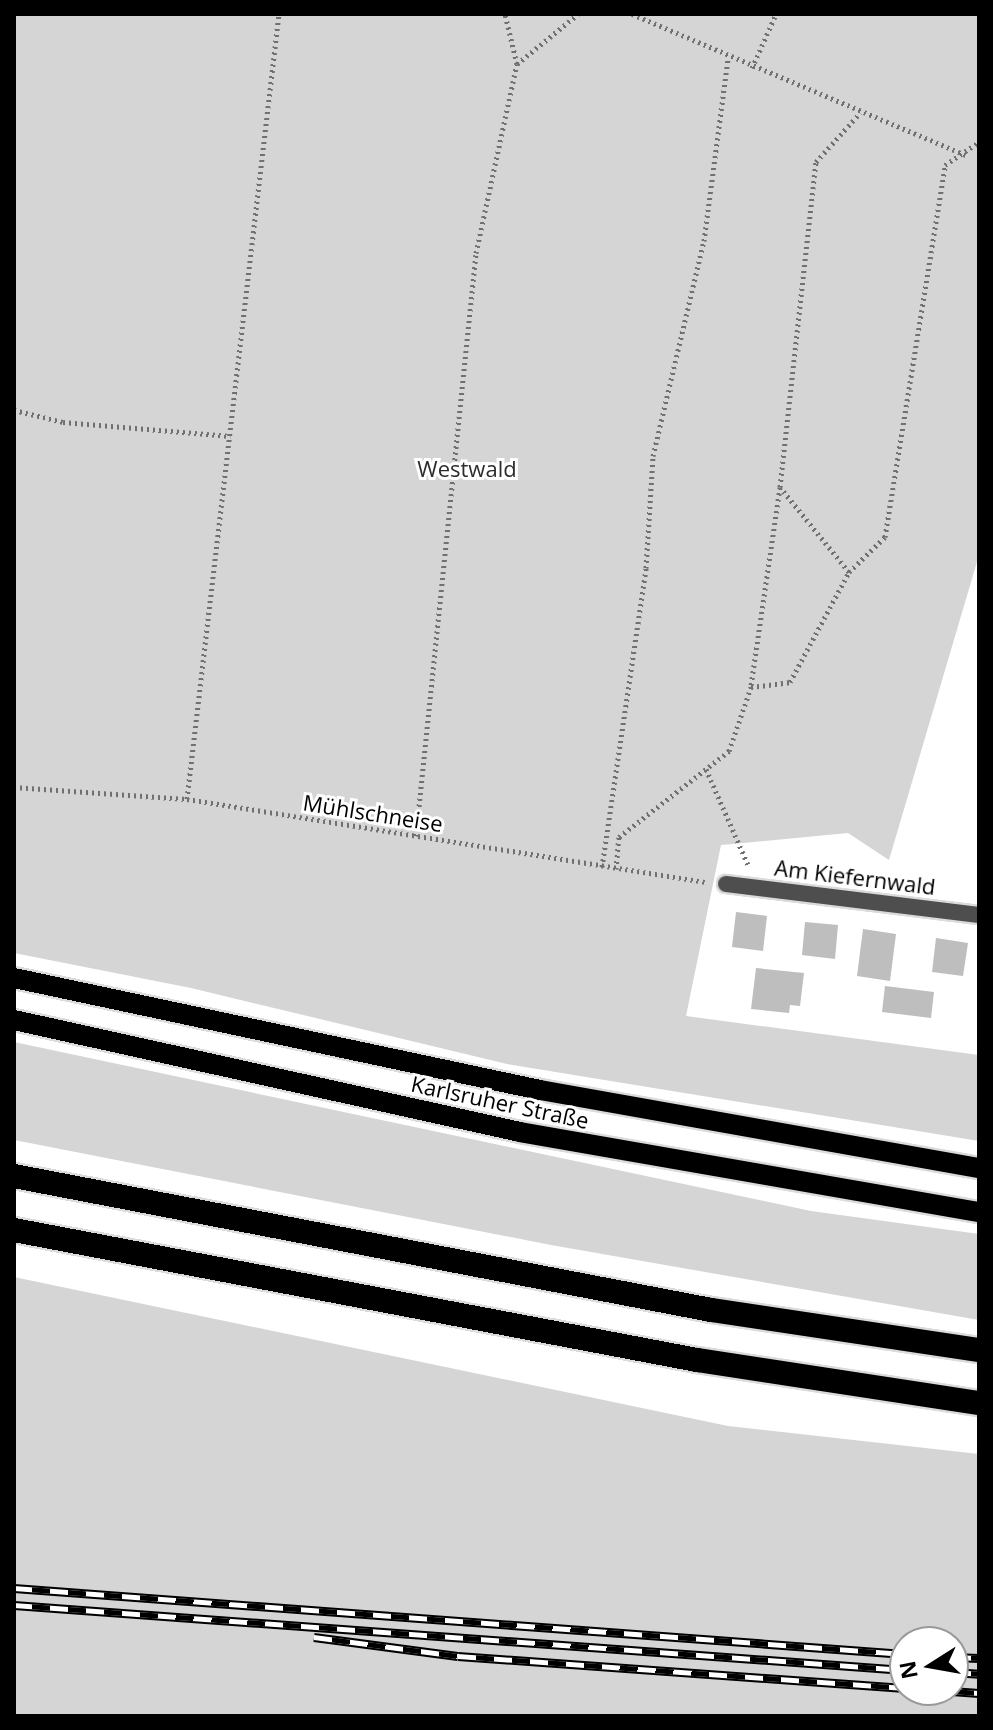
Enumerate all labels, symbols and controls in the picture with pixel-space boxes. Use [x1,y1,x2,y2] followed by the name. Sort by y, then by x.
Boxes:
[417,456,517,482] park label: Westwald
[301,789,445,837] street label: Mühlschneise
[773,854,937,900] street label: Am Kiefernwald
[409,1070,591,1134] street label: Karlsruher Straße
[889,1626,969,1706] north arrow
[891,1659,924,1682] text: N

